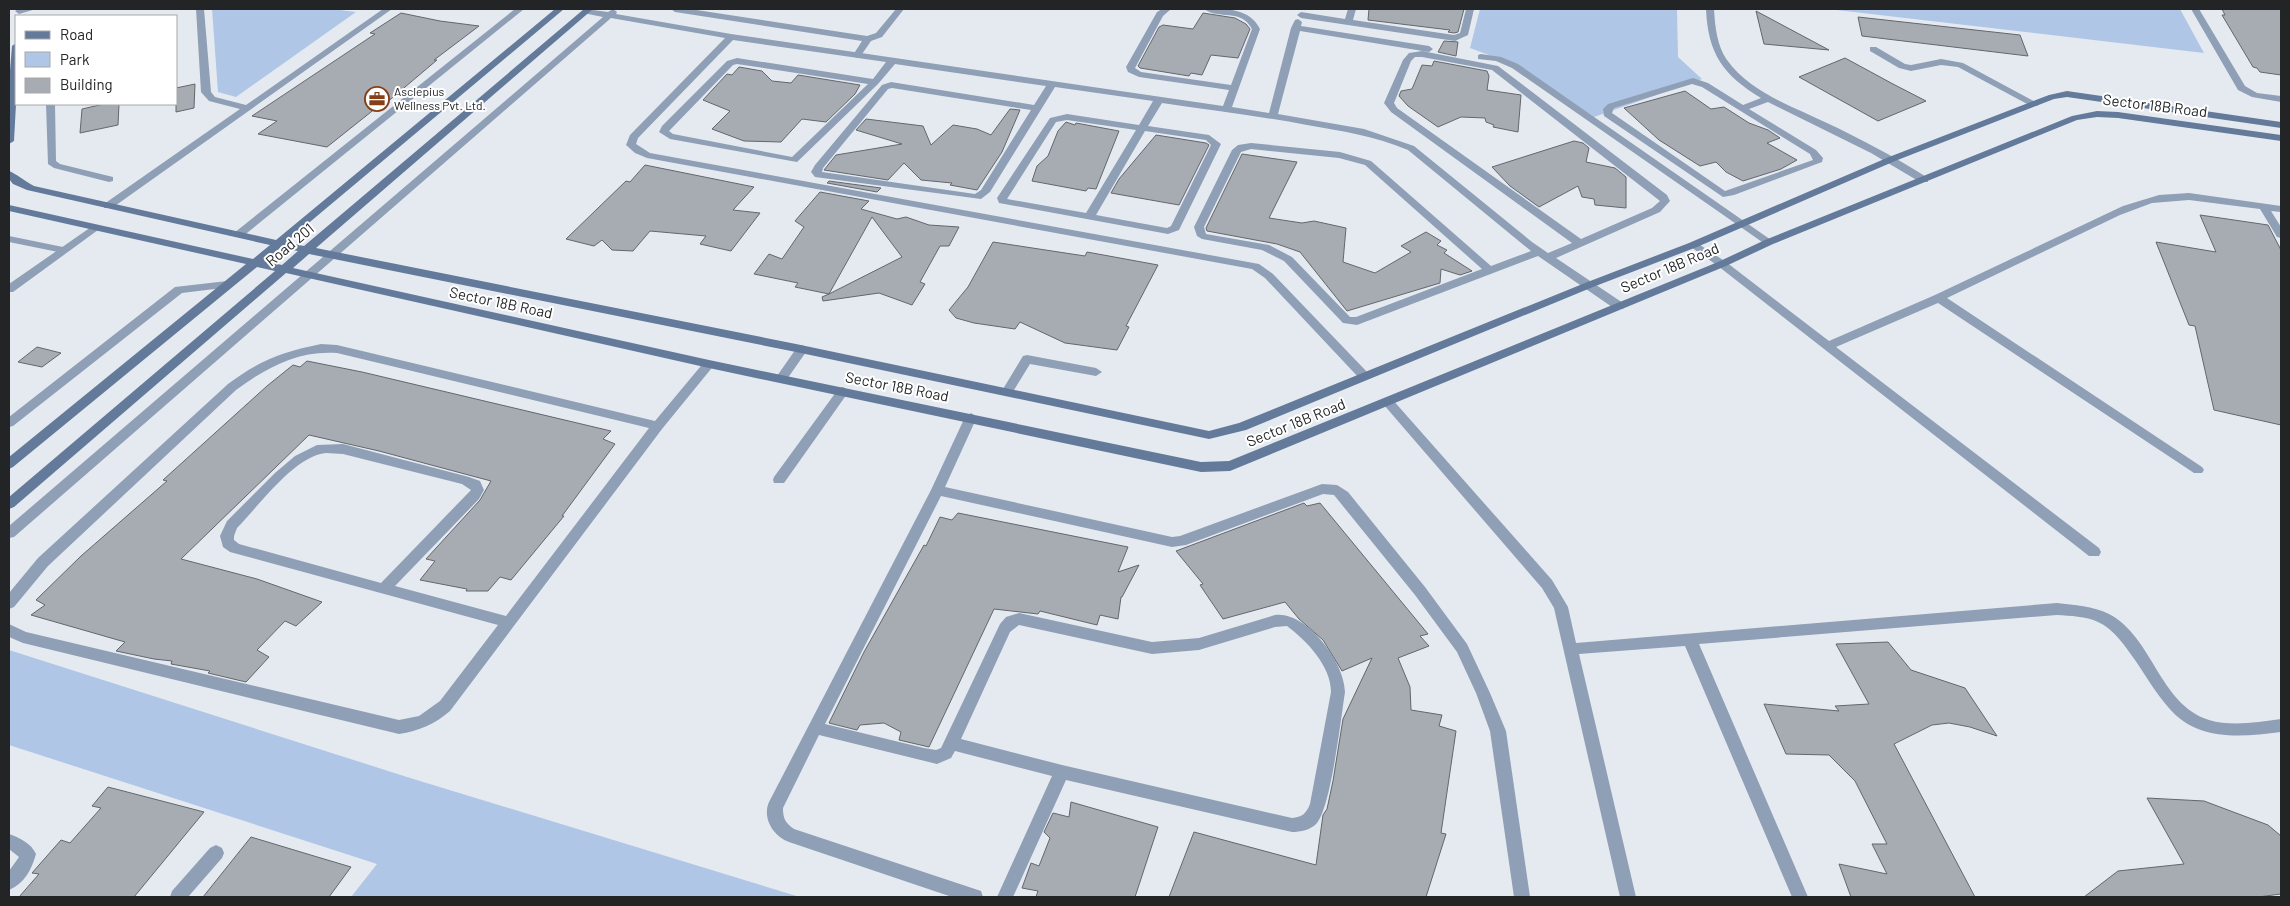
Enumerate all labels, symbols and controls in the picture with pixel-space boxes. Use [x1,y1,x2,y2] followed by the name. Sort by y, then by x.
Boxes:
[15,15,178,105] legend
[60,25,93,43] text: Road
[60,50,90,68] text: Park
[60,75,113,93] text: Building
[394,84,486,112] place label: Asclepius Wellness Pvt. Ltd.
[364,86,390,112] office icon: Asclepius Wellness Pvt. Ltd.
[2102,90,2208,120] street label: Sector 18B Road
[262,219,317,270] street label: Road 201
[1618,238,1721,296] street label: Sector 18B Road
[448,282,554,322] street label: Sector 18B Road
[844,367,950,405] street label: Sector 18B Road
[1244,394,1348,450] street label: Sector 18B Road

